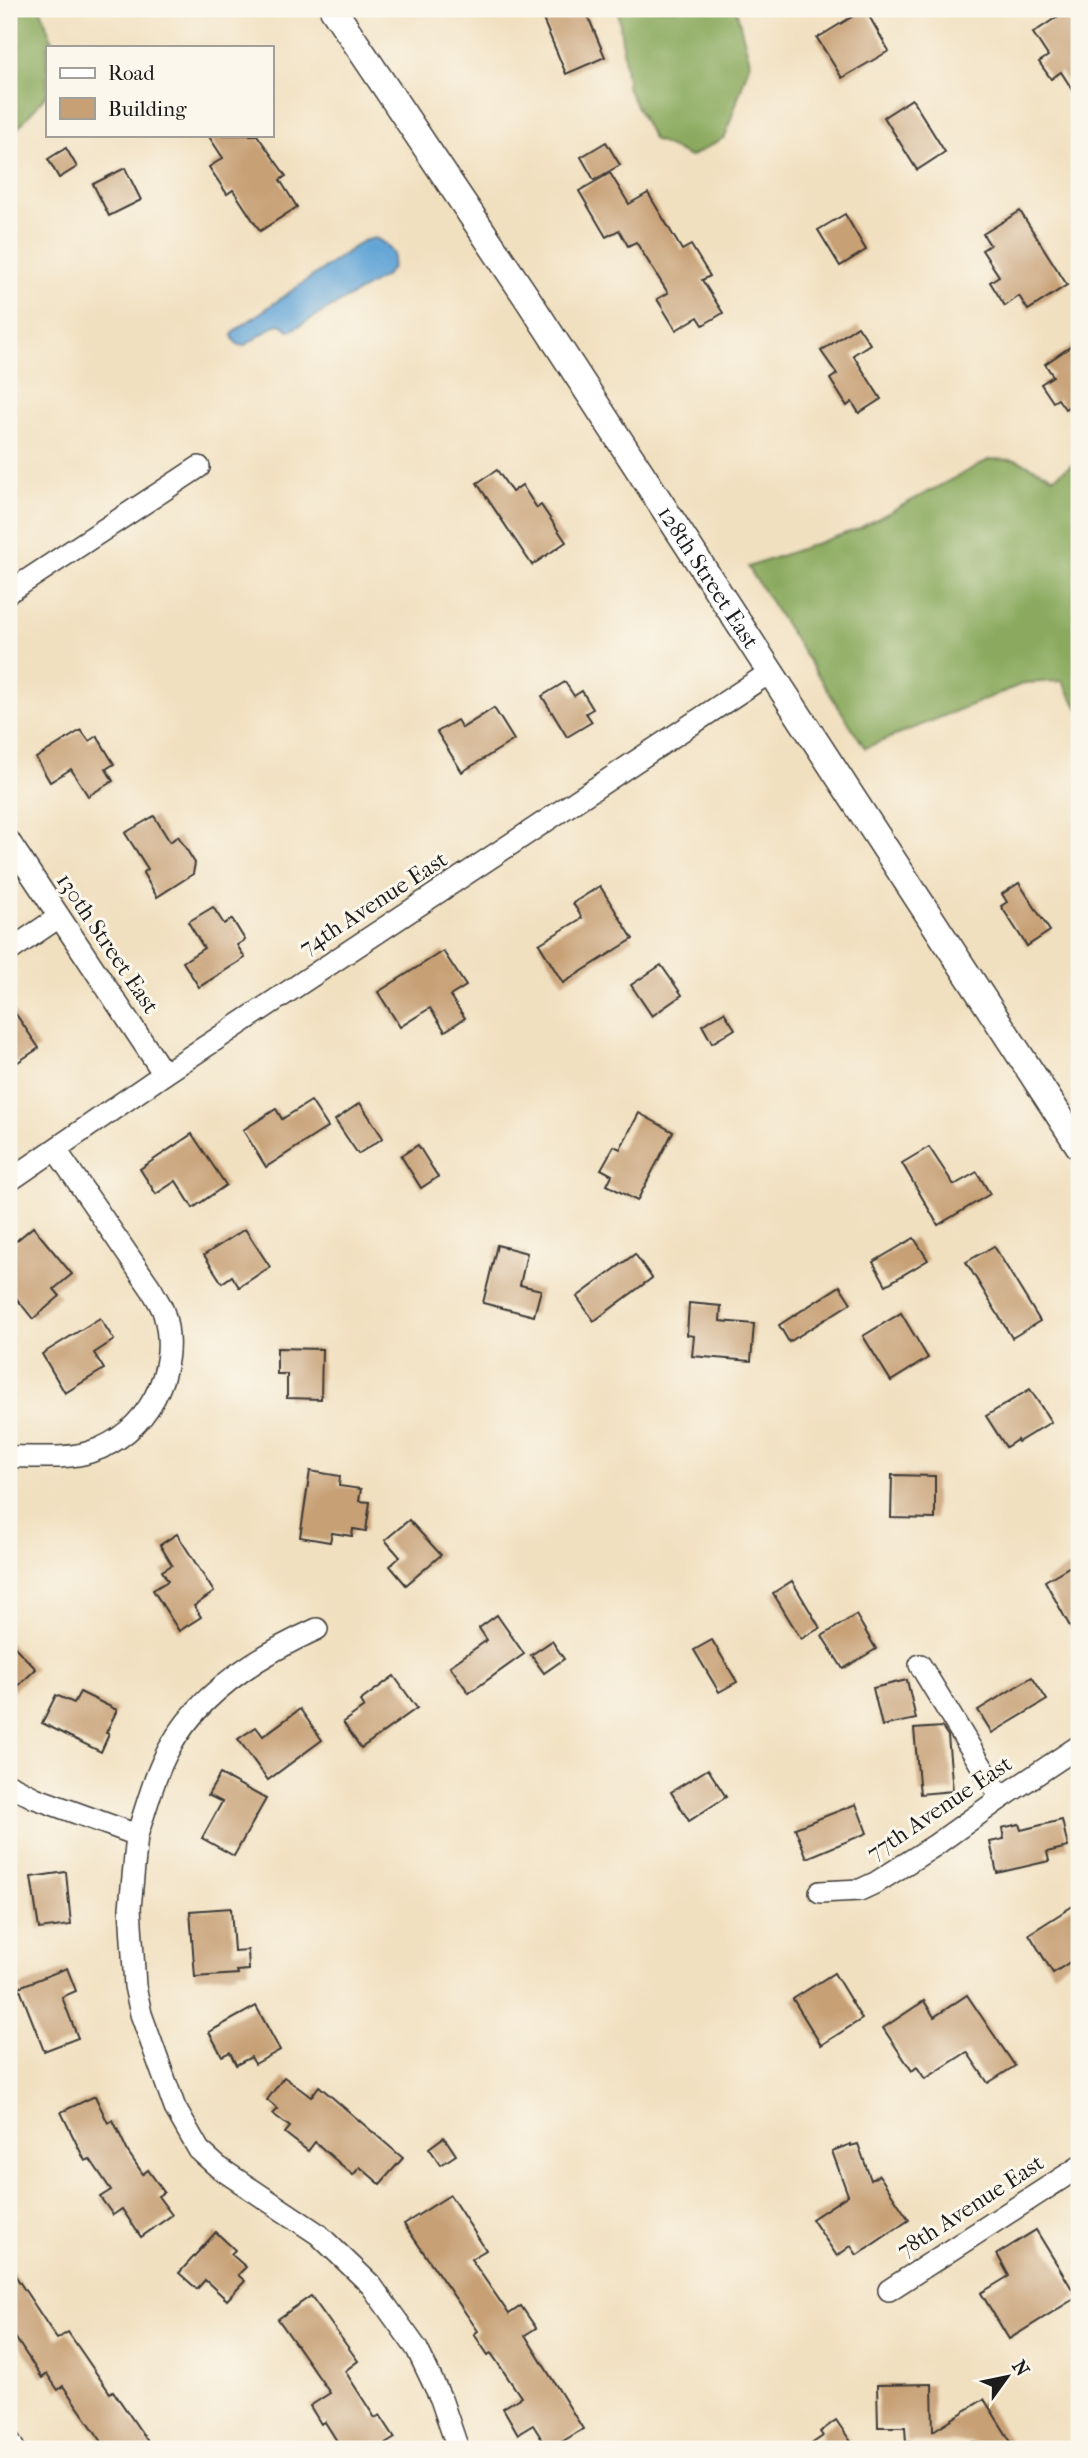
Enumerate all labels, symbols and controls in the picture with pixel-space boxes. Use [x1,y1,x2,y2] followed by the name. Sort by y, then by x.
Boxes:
[46,46,273,136] legend
[108,61,155,85] text: Road
[108,97,187,121] text: Building
[652,501,764,654] street label: 128th Street East
[294,846,452,961] street label: 74th Avenue East
[51,868,164,1019] street label: 130th Street East
[862,1750,1017,1867] street label: 77th Avenue East
[892,2149,1049,2264] street label: 78th Avenue East
[972,2342,1042,2412] north arrow
[1007,2356,1034,2381] text: N

